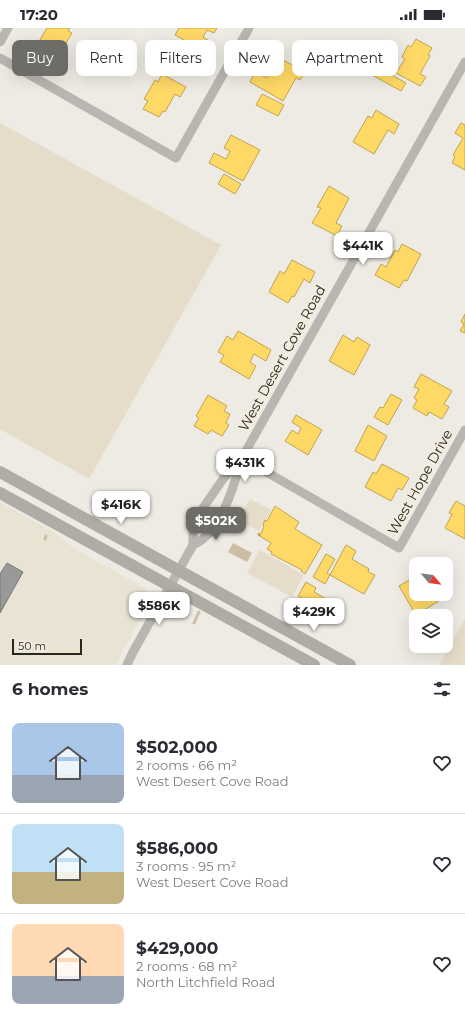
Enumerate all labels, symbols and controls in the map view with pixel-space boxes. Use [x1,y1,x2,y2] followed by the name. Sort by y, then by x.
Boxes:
[20,5,58,24] text: 17:20
[12,40,68,76] chip: Buy
[76,40,137,76] chip: Rent
[145,40,216,76] chip: Filters
[224,40,284,76] chip: New
[292,40,398,76] chip: Apartment
[335,232,391,266] pin: $441K
[343,237,383,253] text: $441K
[234,282,330,434] street label: West Desert Cove Road
[384,426,456,538] street label: West Hope Drive
[217,449,273,483] pin: $431K
[225,454,265,470] text: $431K
[93,491,149,525] pin: $416K
[101,496,141,512] text: $416K
[188,507,244,541] pin: $502K
[195,512,237,528] text: $502K
[409,557,453,601] north arrow
[409,557,453,653] map controls
[131,592,187,626] pin: $586K
[138,597,180,613] text: $586K
[286,598,342,632] pin: $429K
[293,603,335,619] text: $429K
[409,609,453,653] button: layers
[12,637,82,656] scale bar
[18,639,46,653] text: 50 m
[431,678,453,700] icon: filters
[12,679,88,699] text: 6 homes
[136,737,218,757] text: $502,000
[44,739,92,787] icon: home
[431,752,453,774] icon: heart
[136,757,237,773] text: 2 rooms · 66 m²
[136,773,288,789] text: West Desert Cove Road
[136,838,218,858] text: $586,000
[44,840,92,888] icon: home
[431,853,453,875] icon: heart
[136,858,236,874] text: 3 rooms · 95 m²
[136,874,288,890] text: West Desert Cove Road
[136,938,218,958] text: $429,000
[44,940,92,988] icon: home
[431,953,453,975] icon: heart
[136,958,237,974] text: 2 rooms · 68 m²
[136,974,275,990] text: North Litchfield Road

